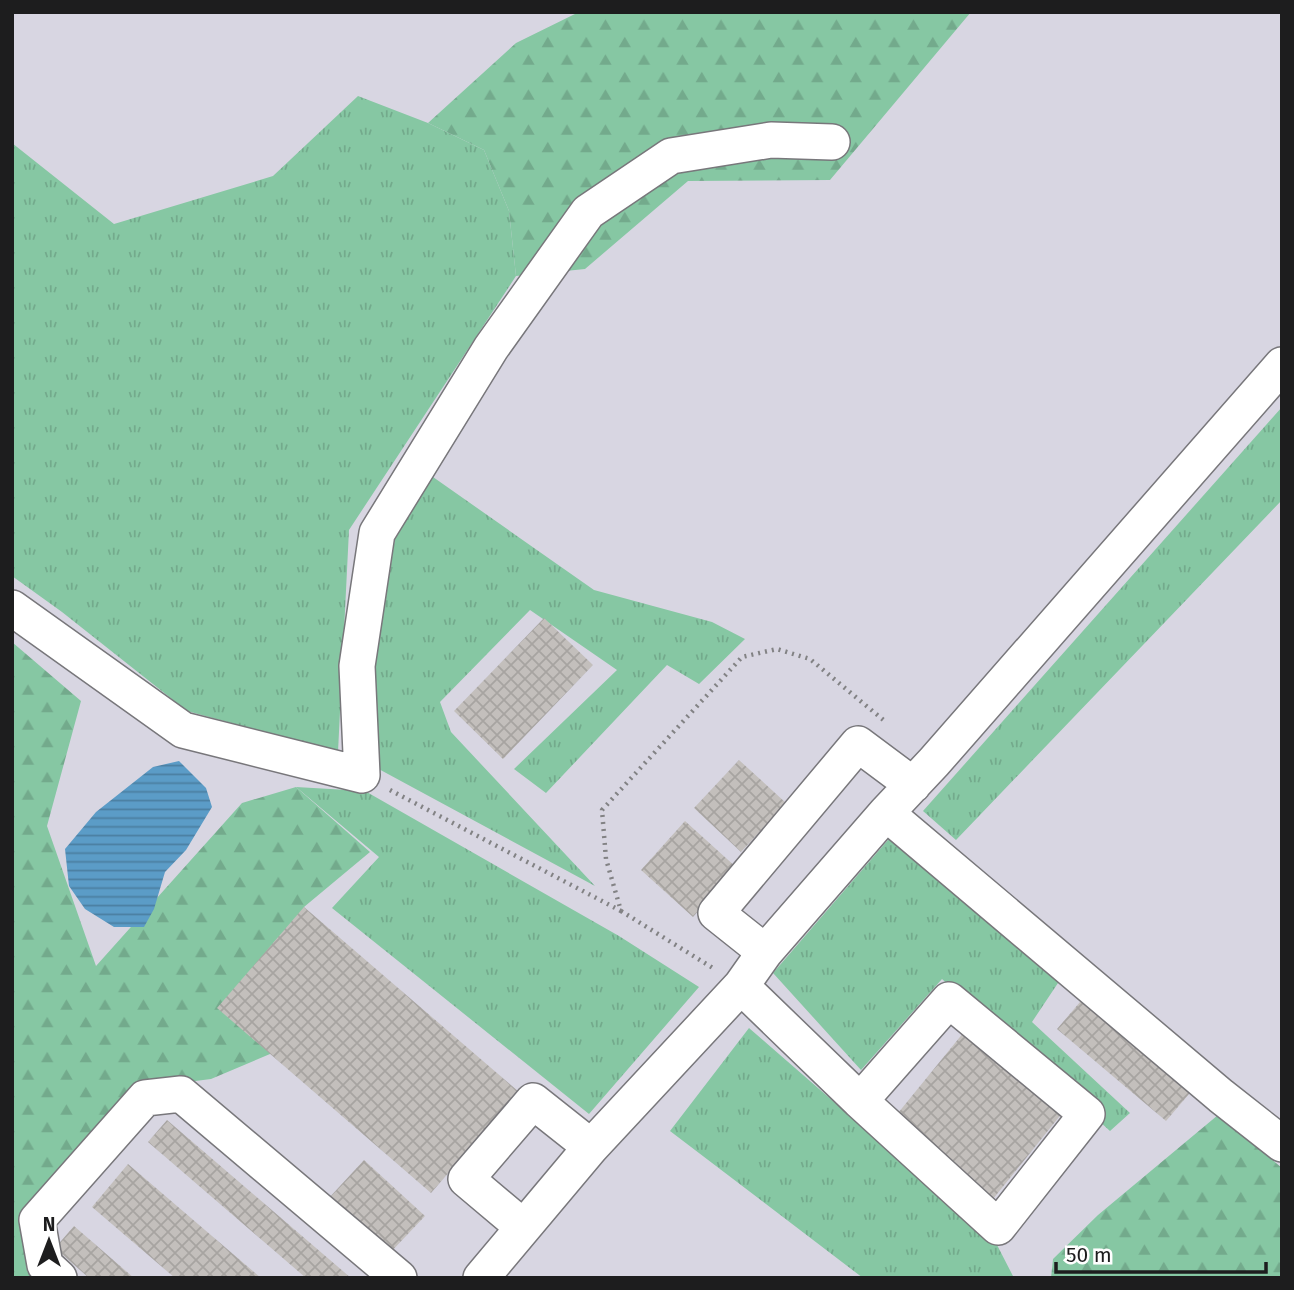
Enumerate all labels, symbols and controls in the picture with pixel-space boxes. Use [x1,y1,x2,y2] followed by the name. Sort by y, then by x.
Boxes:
[14,1206,84,1276] north arrow
[43,1213,55,1236] text: N
[1056,1230,1266,1274] scale bar
[1066,1242,1112,1268] text: 50 m

